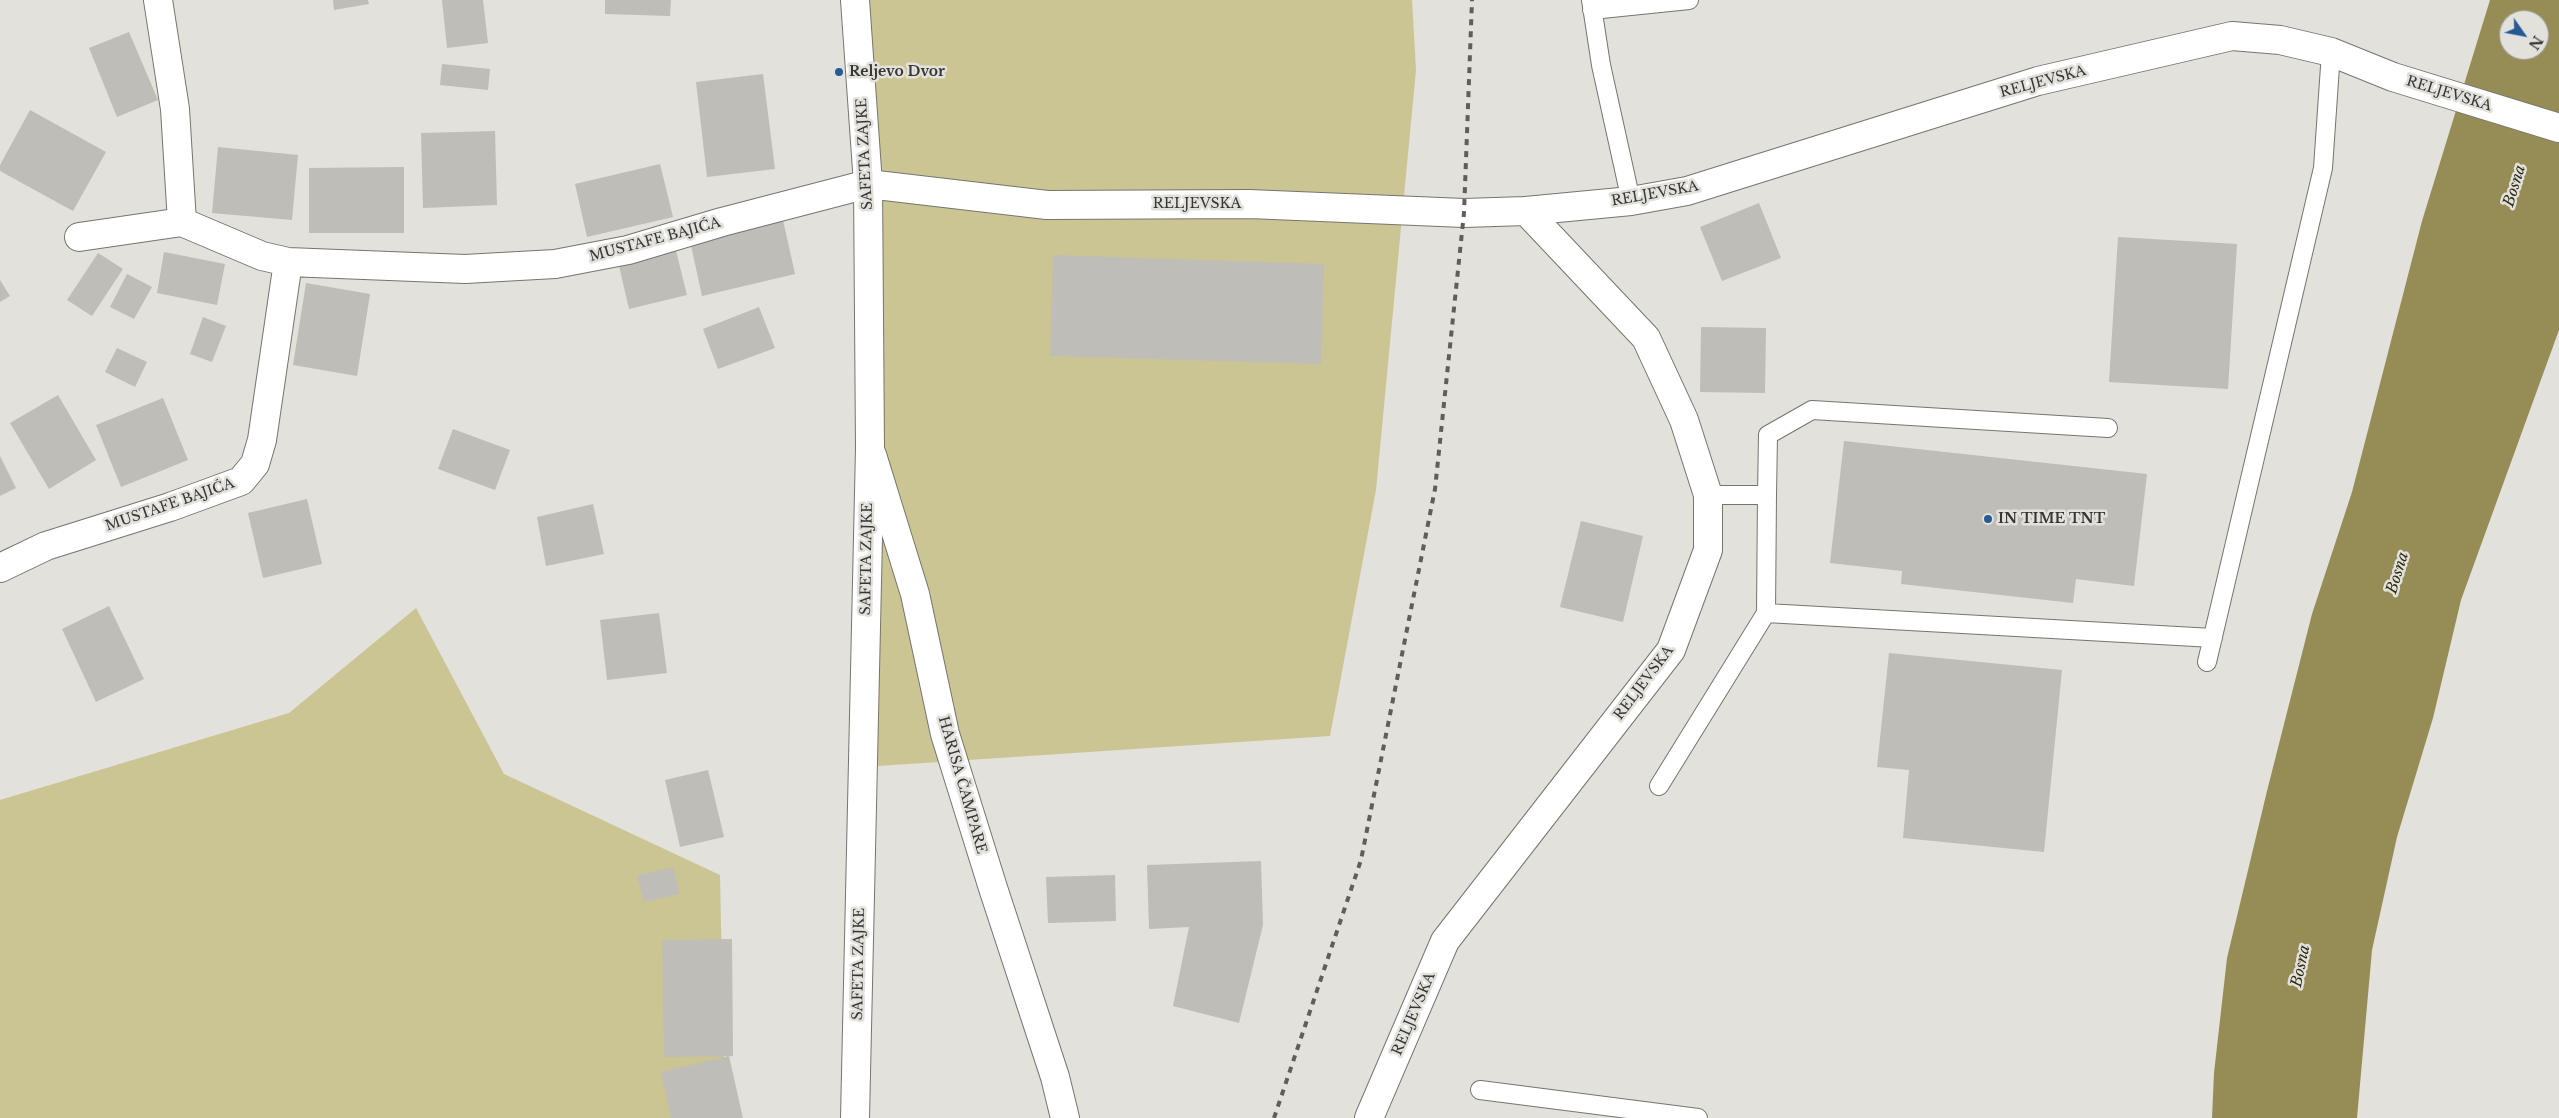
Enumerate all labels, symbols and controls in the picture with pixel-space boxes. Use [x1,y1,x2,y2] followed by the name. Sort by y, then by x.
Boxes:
[2499,10,2549,60] north arrow
[2525,32,2547,53] text: N
[1998,62,2088,102] street label: RELJEVSKA
[849,64,945,80] place label: Reljevo Dvor
[833,66,845,78] marker: Reljevo Dvor
[2404,73,2494,115] street label: RELJEVSKA
[854,97,876,211] street label: SAFETA ZAJKE
[2500,163,2530,209] water label: Bosna
[1610,178,1700,210] street label: RELJEVSKA
[1153,196,1241,212] street label: RELJEVSKA
[588,214,722,266] street label: MUSTAFE BAJIĆA
[103,475,237,535] street label: MUSTAFE BAJIĆA
[858,503,876,615] street label: SAFETA ZAJKE
[1998,511,2105,527] place label: IN TIME TNT
[1982,513,1994,525] marker: IN TIME TNT
[2383,550,2413,596] water label: Bosna
[1611,643,1677,723] street label: RELJEVSKA
[934,714,990,856] street label: HARISA ČAMPARE
[850,908,868,1020] street label: SAFETA ZAJKE
[2288,943,2314,989] water label: Bosna
[1389,970,1439,1058] street label: RELJEVSKA

